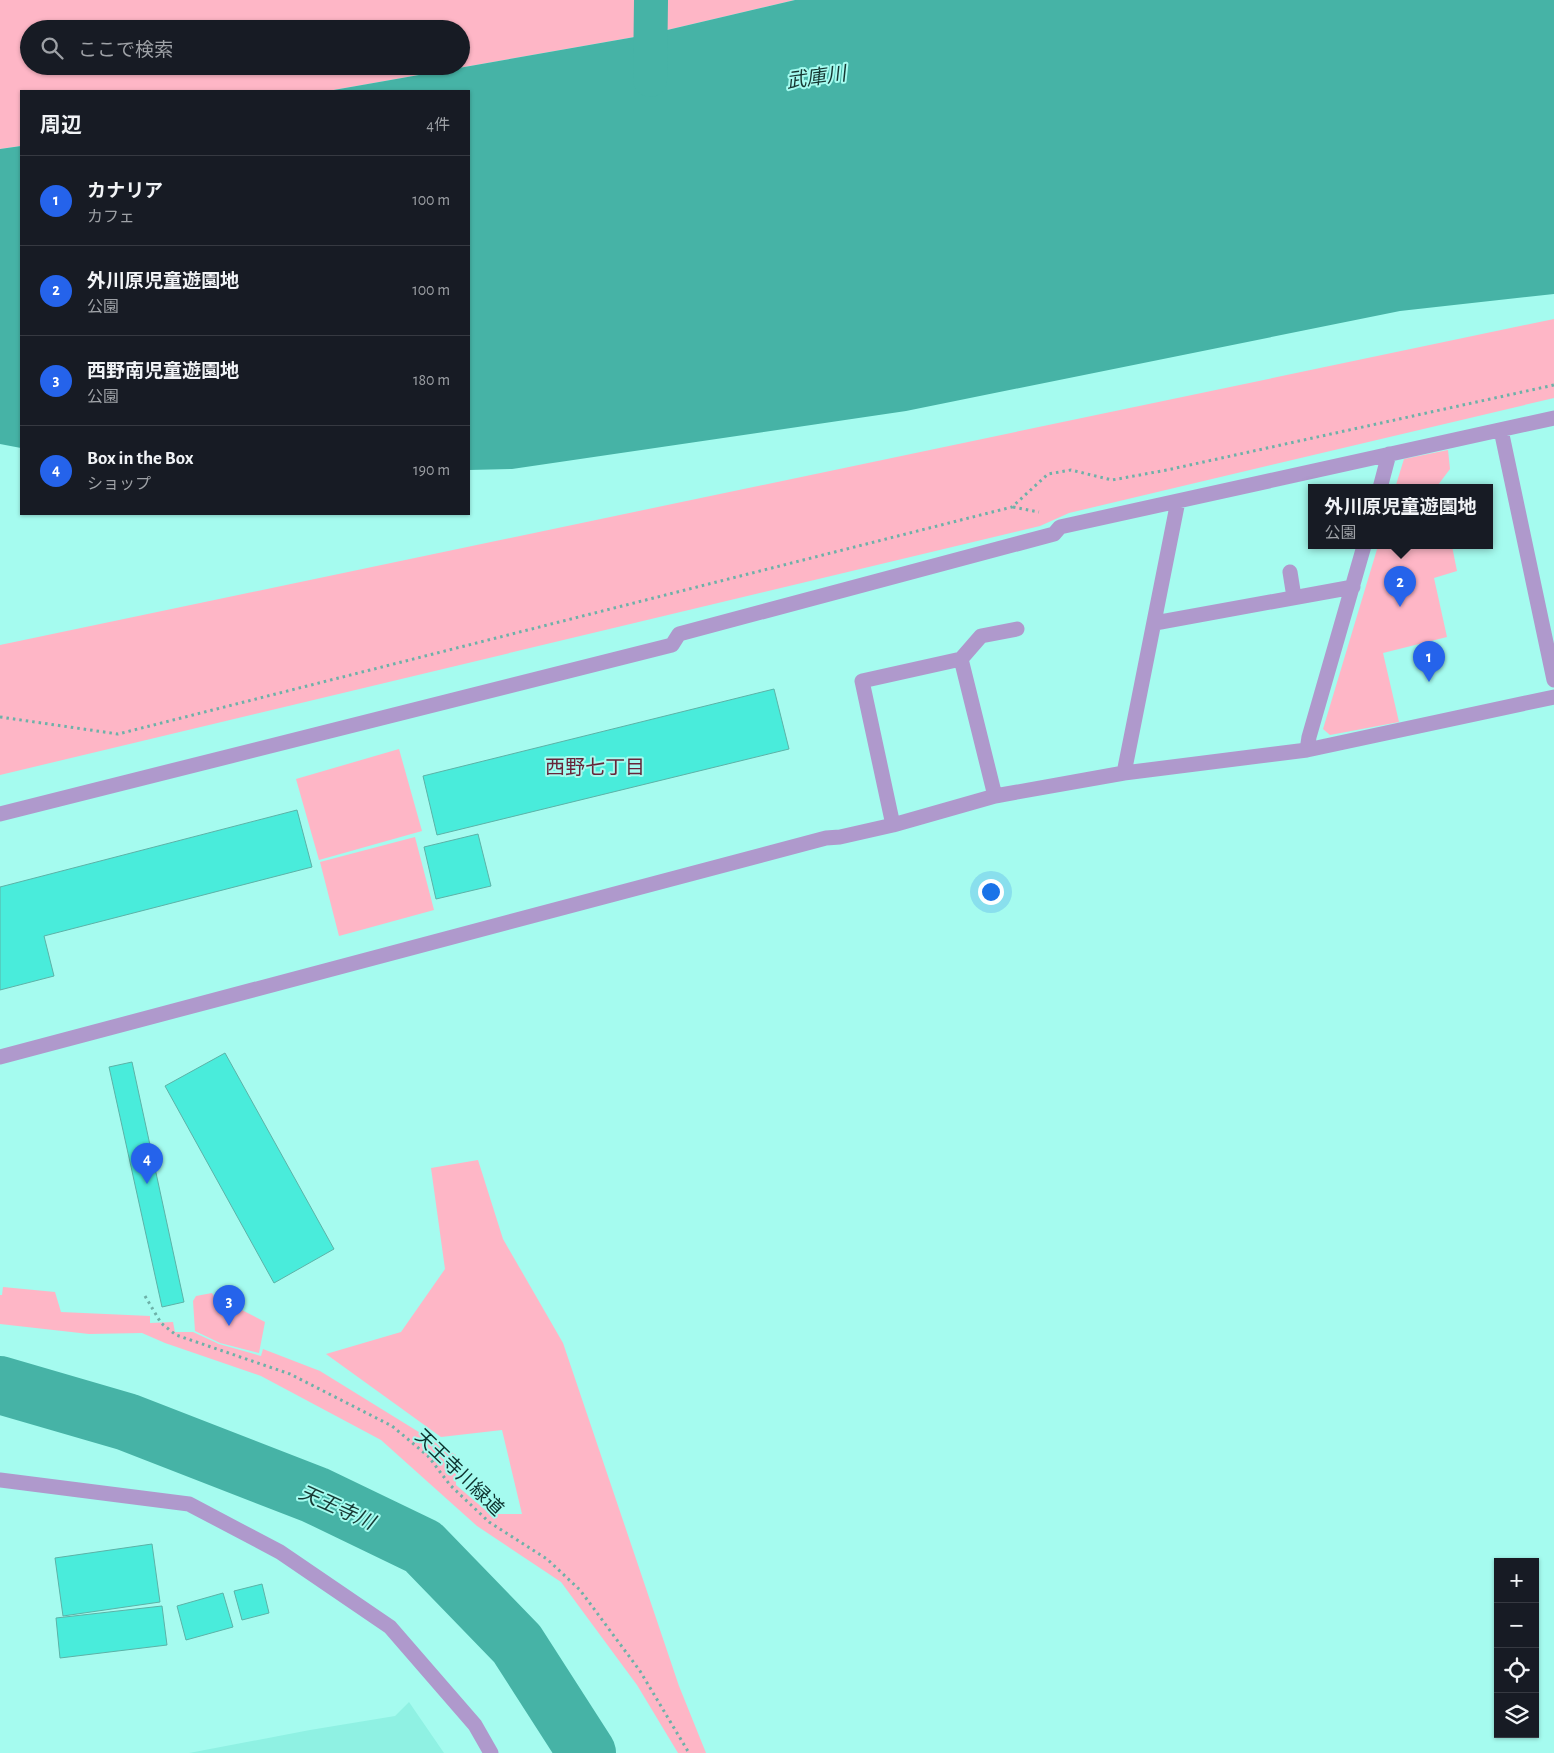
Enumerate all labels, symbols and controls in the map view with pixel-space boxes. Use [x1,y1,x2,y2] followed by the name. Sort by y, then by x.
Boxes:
[20,20,470,75] search box
[38,34,66,62] icon: search
[78,41,173,60] text: ここで検索
[785,63,849,92] water label: 武庫川
[40,115,82,136] text: 周辺
[426,117,450,133] text: 4件
[87,182,163,201] text: カナリア
[53,192,59,208] text: 1
[412,192,450,208] text: 100 m
[87,209,135,225] text: カフェ
[87,272,239,291] text: 外川原児童遊園地
[52,282,60,298] text: 2
[412,282,450,298] text: 100 m
[87,299,119,315] text: 公園
[87,362,239,381] text: 西野南児童遊園地
[53,372,59,388] text: 3
[413,372,450,388] text: 180 m
[87,389,119,405] text: 公園
[87,449,194,468] text: Box in the Box
[52,462,60,478] text: 4
[413,462,450,478] text: 190 m
[87,476,151,492] text: ショップ
[1308,484,1493,549] popup
[1324,498,1477,517] text: 外川原児童遊園地
[1324,525,1357,541] text: 公園
[1384,566,1416,607] pin: 2
[1413,641,1445,682] pin: 1
[545,757,645,778] district label: 西野七丁目
[978,879,1004,905] your location
[131,1143,163,1184] pin: 4
[213,1285,245,1326] pin: 3
[411,1426,507,1520] street label: 天王寺川緑道
[296,1482,379,1534] water label: 天王寺川
[1494,1558,1539,1738] map controls
[1494,1558,1539,1603] button: +
[1494,1603,1539,1648] button: −
[1494,1648,1539,1693] button: locate
[1494,1693,1539,1738] button: layers

